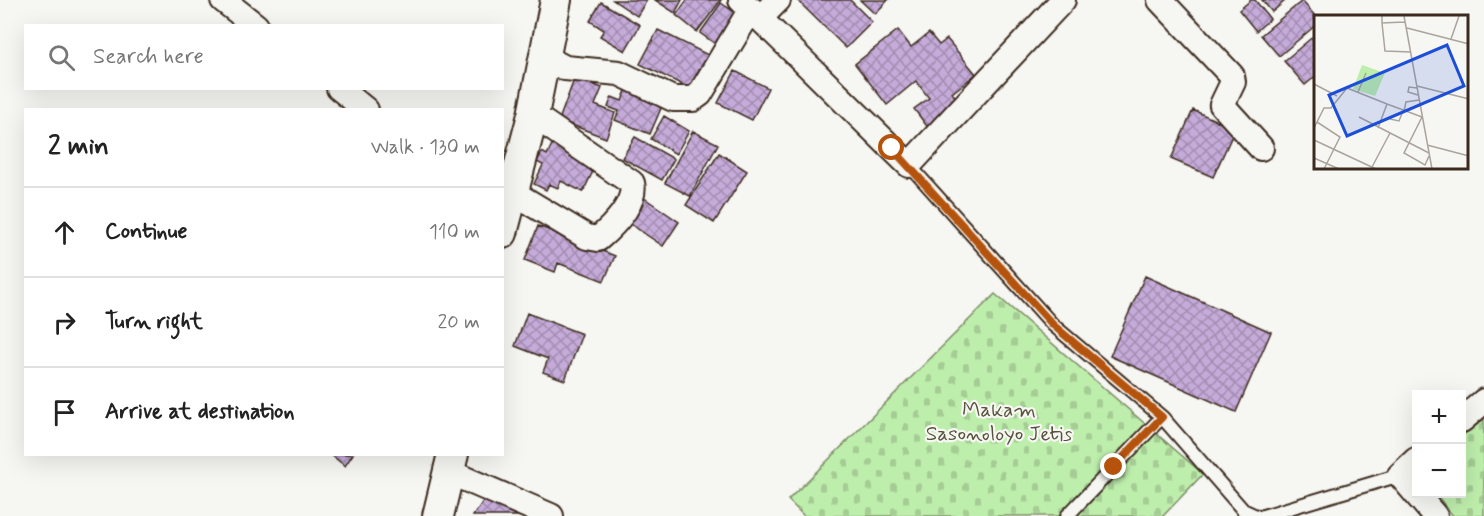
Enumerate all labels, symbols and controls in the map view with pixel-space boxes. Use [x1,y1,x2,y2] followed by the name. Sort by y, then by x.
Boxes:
[1314,15,1469,170] inset map
[24,24,504,90] search box
[45,41,78,74] icon: search
[93,43,204,71] text: Search here
[48,130,109,164] text: 2 min
[371,134,480,161] text: Walk · 130 m
[878,134,904,160] route start
[48,216,81,249] icon: ahead
[105,218,187,246] text: Continue
[429,219,480,246] text: 110 m
[48,306,81,339] icon: right
[105,308,203,336] text: Turn right
[437,309,480,336] text: 20 m
[1412,390,1466,498] map controls
[1412,390,1466,444] button: +
[48,396,81,429] icon: arrive
[926,396,1072,448] park label: Makam Sasonoloyo Jetis
[105,398,295,426] text: Arrive at destination
[1412,444,1466,498] button: −
[1100,453,1126,479] route end

